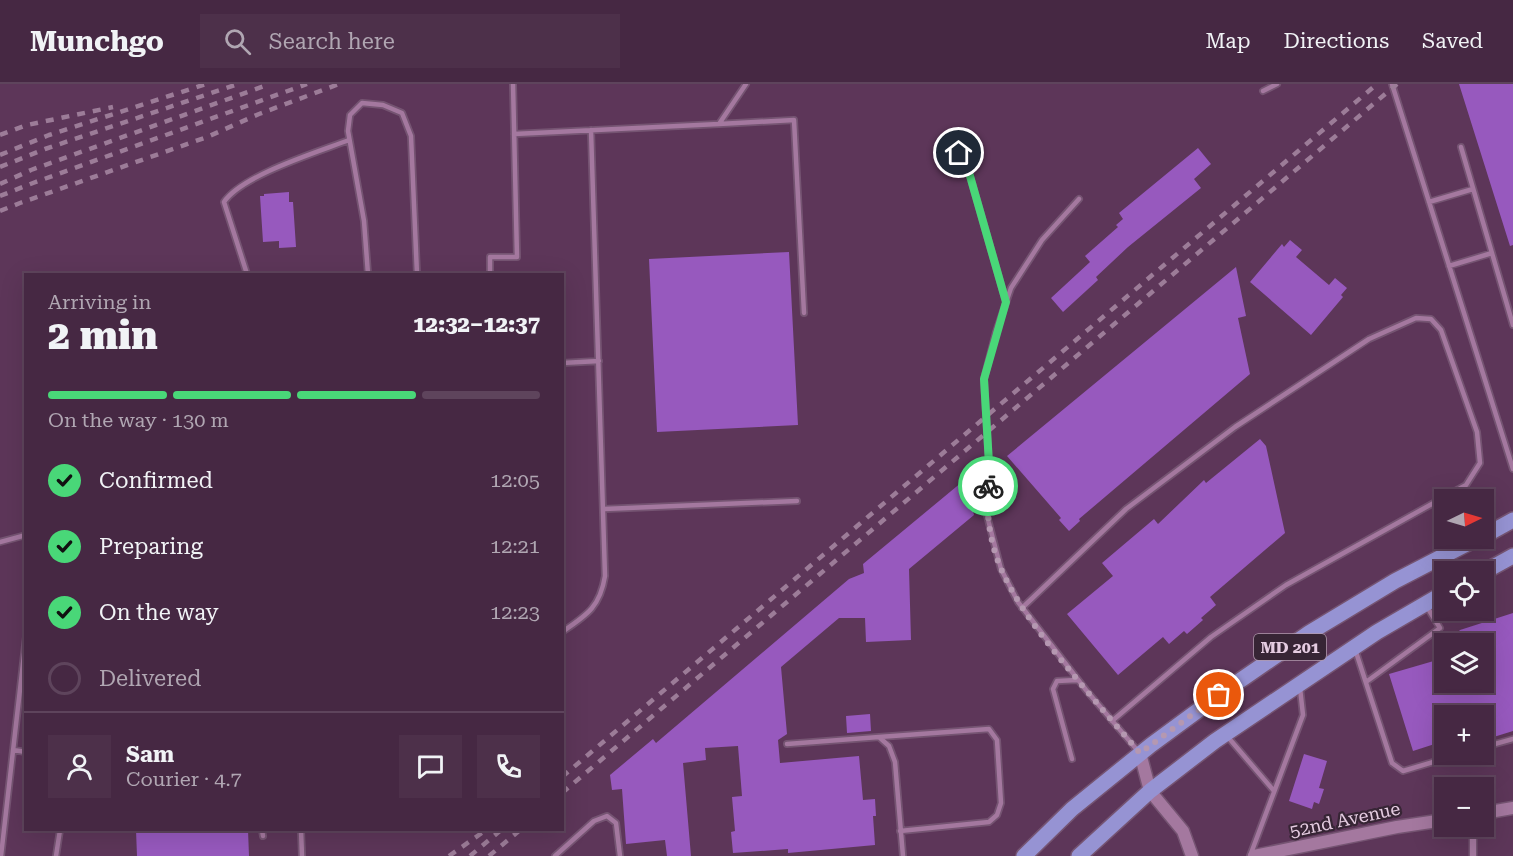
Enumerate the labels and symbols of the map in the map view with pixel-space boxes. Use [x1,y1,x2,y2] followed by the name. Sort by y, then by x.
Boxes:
[933,127,984,178] pin
[958,456,1018,516] courier
[1434,489,1494,549] north arrow
[1254,634,1326,660] road number: MD 201
[1193,669,1244,720] pin
[1288,798,1402,841] street label: 52nd Avenue

